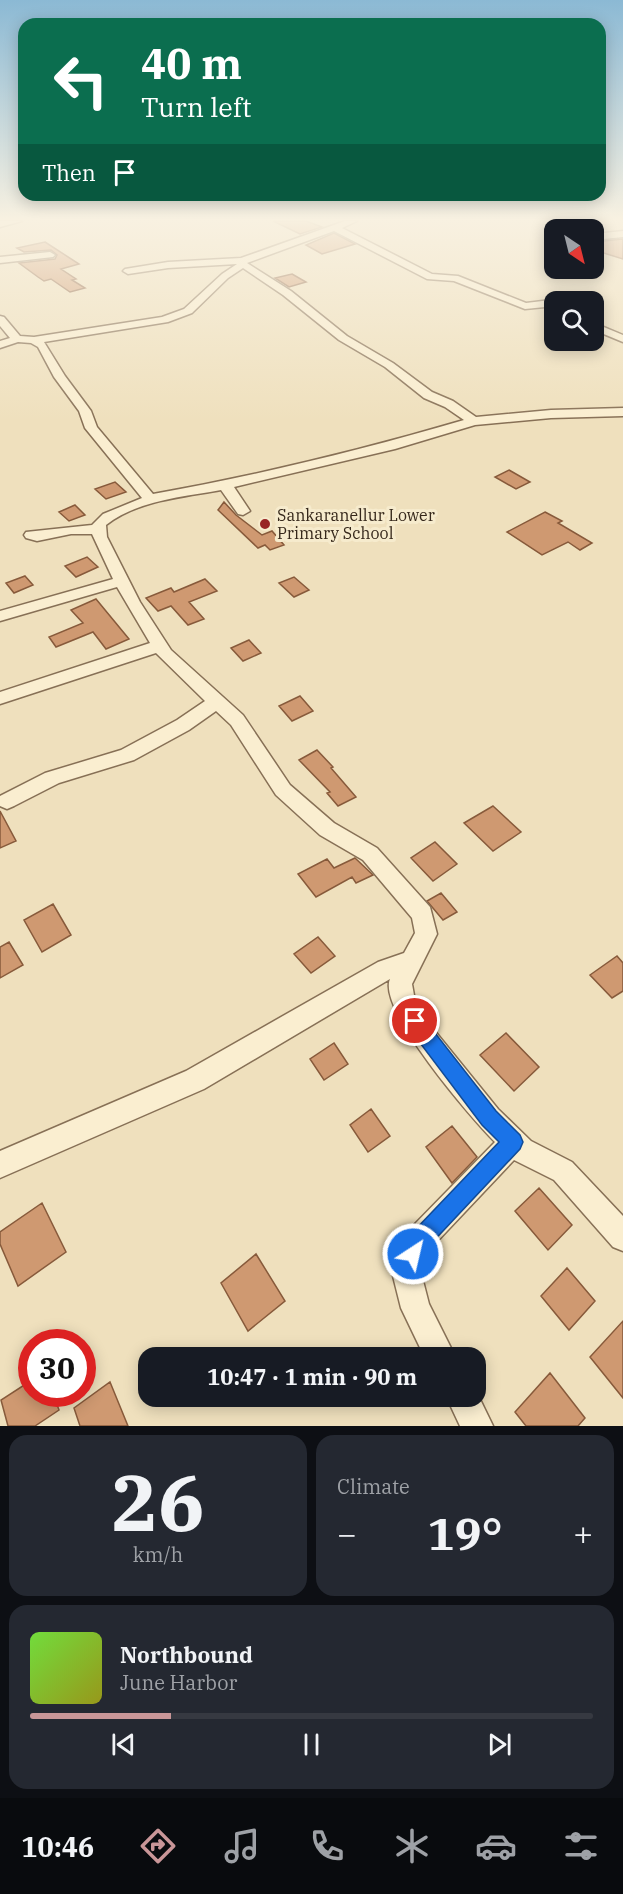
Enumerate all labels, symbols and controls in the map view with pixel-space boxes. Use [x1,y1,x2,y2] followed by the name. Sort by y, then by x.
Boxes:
[141,36,242,91] text: 40 m
[42,42,120,120] icon: left
[141,89,252,124] text: Turn left
[108,156,141,189] icon: arrive
[42,158,96,187] text: Then
[544,219,604,279] north arrow
[544,219,604,351] map controls
[544,291,604,351] button: search
[277,505,435,543] place label: Sankaranellur Lower Primary School
[258,517,272,531] marker: Sankaranellur Lower Primary School
[389,995,440,1046] pin
[398,1004,431,1037] icon: arrive
[381,1222,445,1286] position arrow
[18,1329,96,1407] speed limit sign: 30
[207,1362,417,1391] text: 10:47 · 1 min · 90 m
[111,1451,205,1552] text: 26
[337,1473,410,1500] text: Climate
[427,1504,503,1562] text: 19°
[337,1512,357,1555] text: −
[573,1512,593,1555] text: +
[133,1541,183,1568] text: km/h
[120,1640,253,1669] text: Northbound
[120,1669,237,1696] text: June Harbor
[107,1728,140,1761] icon: previous
[295,1728,328,1761] icon: pause
[483,1728,516,1761] icon: next
[137,1825,179,1867] icon: directions
[221,1825,263,1867] icon: music
[306,1825,348,1867] icon: phone
[391,1825,433,1867] icon: climate
[475,1825,517,1867] icon: car
[560,1825,602,1867] icon: filters
[21,1829,94,1864] text: 10:46

